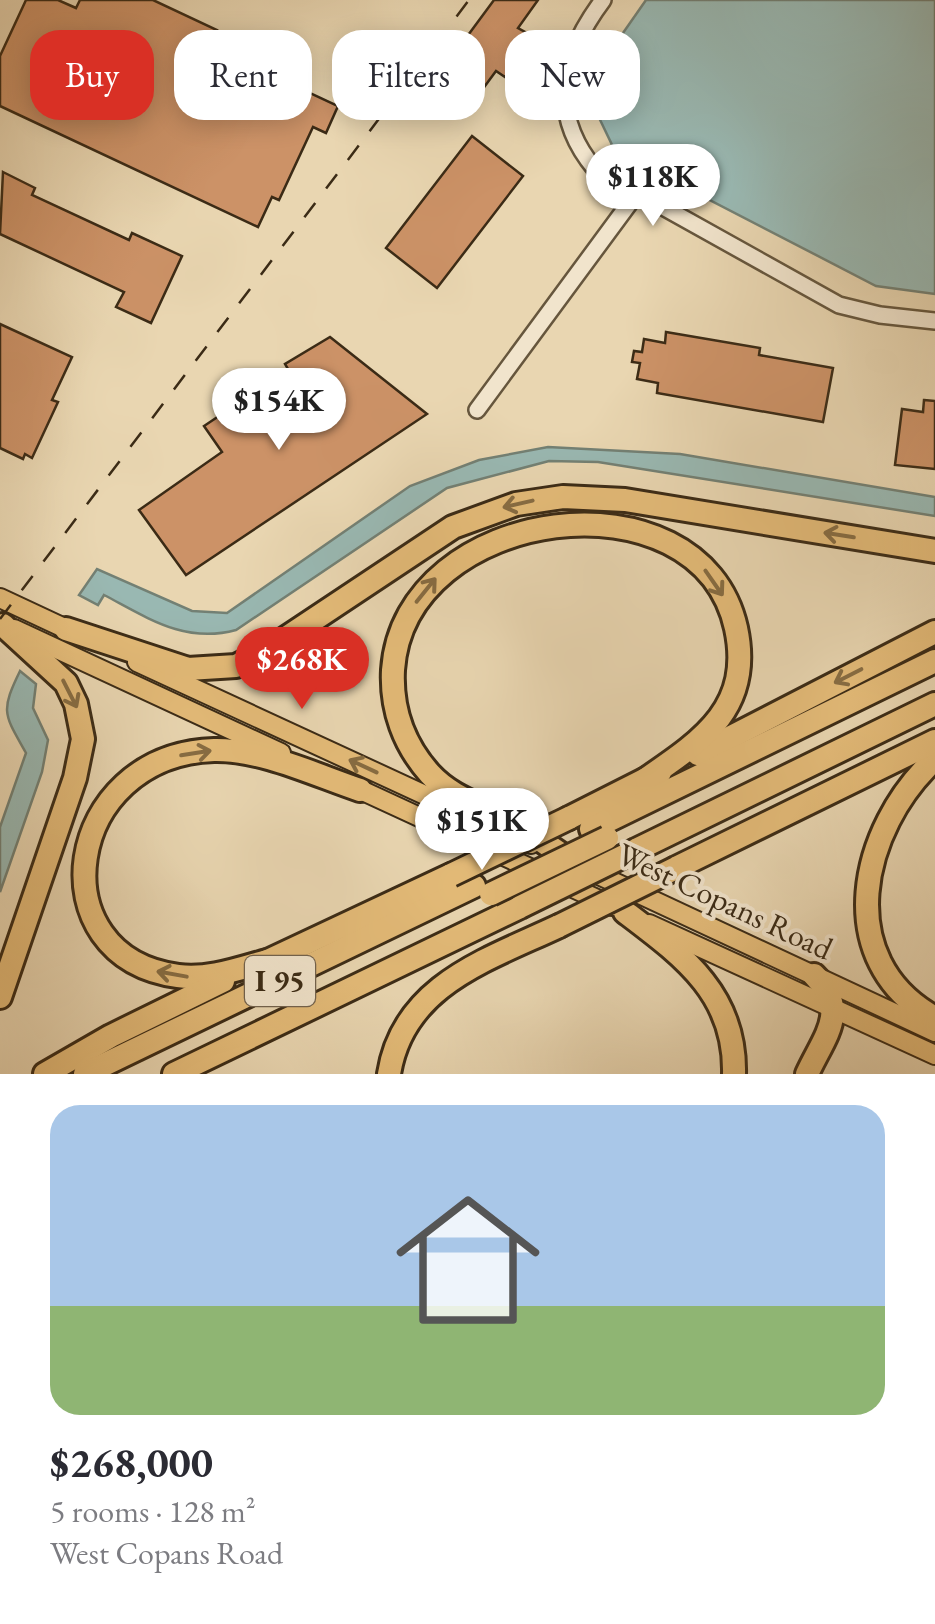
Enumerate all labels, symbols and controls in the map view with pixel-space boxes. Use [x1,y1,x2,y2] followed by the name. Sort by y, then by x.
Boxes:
[30,30,154,120] chip: Buy
[174,30,312,120] chip: Rent
[332,30,485,120] chip: Filters
[505,30,640,120] chip: New
[583,144,723,229] pin: $118K
[608,155,698,197] text: $118K
[209,368,349,453] pin: $154K
[234,379,324,421] text: $154K
[503,496,535,514] one-way arrow
[823,525,856,544] one-way arrow
[703,569,724,596] one-way arrow
[415,577,437,603] one-way arrow
[232,627,372,712] pin: $268K
[257,638,347,680] text: $268K
[834,667,864,686] one-way arrow
[61,679,80,709] one-way arrow
[179,743,212,762] one-way arrow
[348,756,379,774] one-way arrow
[412,788,552,873] pin: $151K
[437,799,527,841] text: $151K
[610,833,840,970] street label: West Copans Road
[245,956,315,1006] road number: I 95
[157,963,189,982] one-way arrow
[378,1170,558,1350] icon: home
[50,1435,213,1490] text: $268,000
[50,1490,256,1532] text: 5 rooms · 128 m²
[50,1532,283,1574] text: West Copans Road

